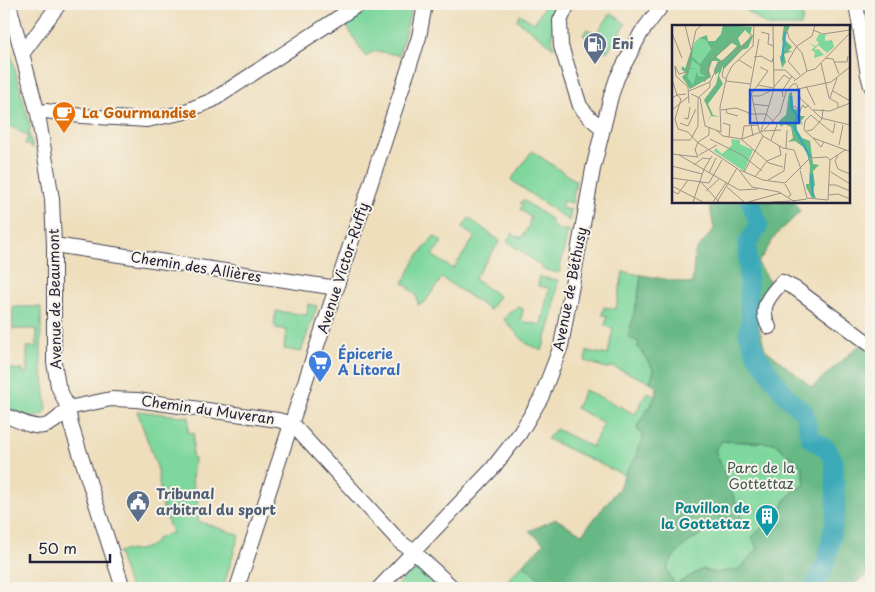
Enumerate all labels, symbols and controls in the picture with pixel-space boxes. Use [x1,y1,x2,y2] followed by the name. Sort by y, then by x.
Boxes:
[672,25,850,202] inset map
[582,31,608,65] fuel station icon: Eni
[612,33,634,54] place label: Eni
[51,100,77,134] cafe icon: La Gourmandise
[82,102,197,123] place label: La Gourmandise
[311,200,374,336] street label: Avenue Victor-Ruffy
[547,225,592,353] street label: Avenue de Béthusy
[43,228,66,370] street label: Avenue de Beaumont
[129,246,263,287] street label: Chemin des Allières
[337,343,400,380] place label: Épicerie A Litoral
[307,349,333,383] supermarket icon: Épicerie A Litoral
[140,390,276,429] street label: Chemin du Muveran
[727,457,795,494] park label: Parc de la Gottettaz
[156,483,276,520] place label: Tribunal arbitral du sport
[125,489,151,523] public building icon: Tribunal arbitral du sport
[661,497,750,534] place label: Pavillon de la Gottettaz
[754,503,780,537] building icon: Pavillon de la Gottettaz
[30,532,110,564] scale bar
[38,536,77,559] text: 50 m

